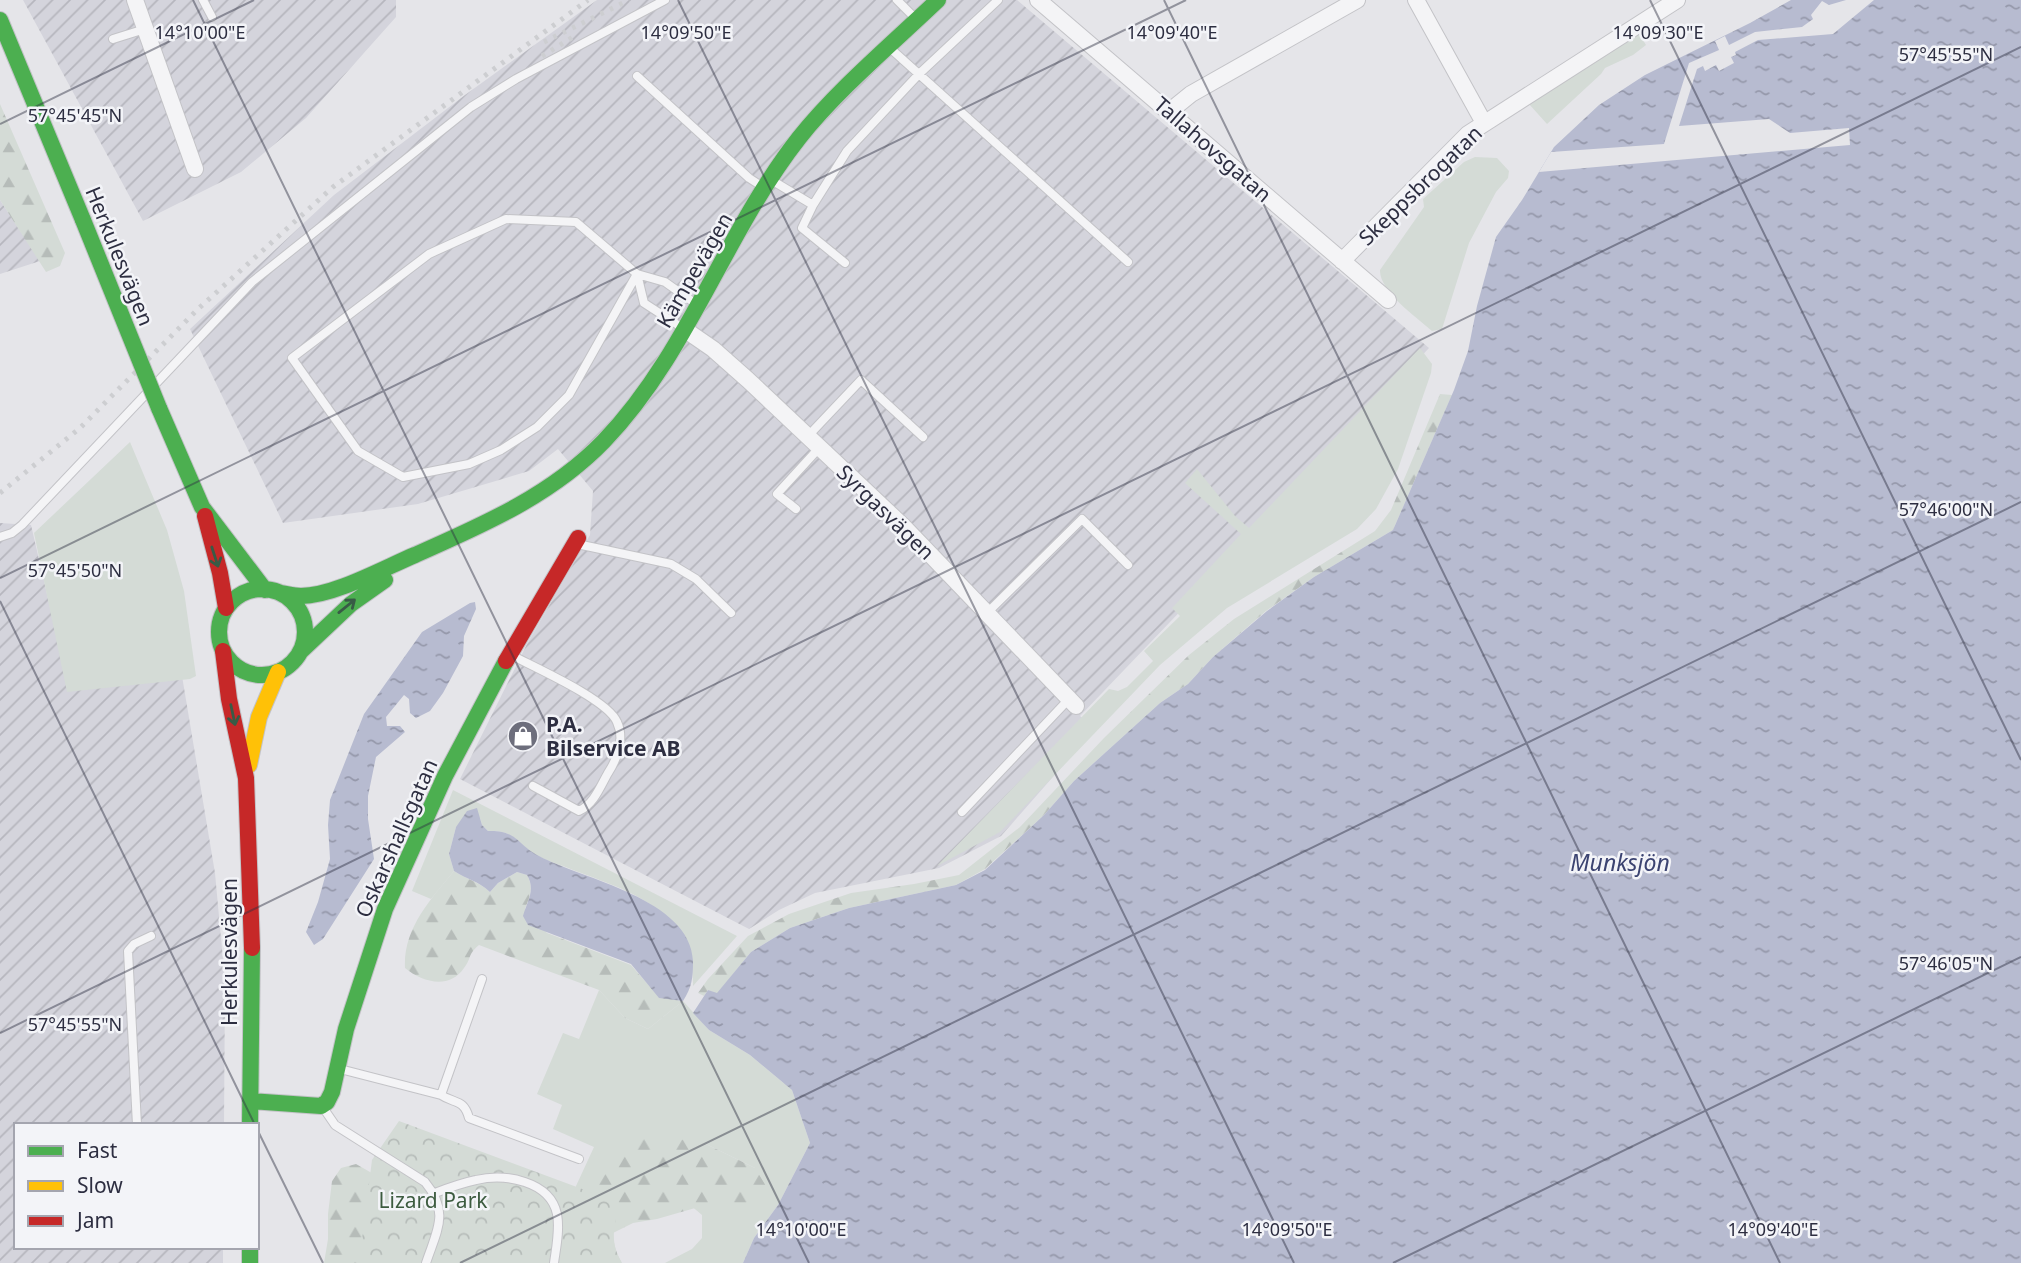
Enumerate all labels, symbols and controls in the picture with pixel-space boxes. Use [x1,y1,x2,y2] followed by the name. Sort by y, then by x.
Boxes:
[155,20,245,44] text: 14°10'00"E
[641,20,731,44] text: 14°09'50"E
[1127,20,1217,44] text: 14°09'40"E
[1613,20,1703,44] text: 14°09'30"E
[1899,42,1993,66] text: 57°45'55"N
[1148,90,1278,208] street label: Tallahovsgatan
[28,103,122,127] text: 57°45'45"N
[1352,119,1488,251] street label: Skeppsbrogatan
[79,182,161,330] street label: Herkulesvägen
[650,207,738,333] street label: Kämpevägen
[831,458,941,566] street label: Syrgasvägen
[1899,497,1993,521] text: 57°46'00"N
[210,546,223,568] one-way arrow
[28,558,122,582] text: 57°45'50"N
[338,598,356,613] one-way arrow
[226,703,240,726] one-way arrow
[546,710,681,762] place label: P.A. Bilservice AB
[506,719,540,753] shop icon: P.A. Bilservice AB
[348,754,444,922] street label: Oskarshallsgatan
[1570,846,1670,878] water label: Munksjön
[215,878,243,1026] street label: Herkulesvägen
[1899,951,1993,975] text: 57°46'05"N
[28,1012,122,1036] text: 57°45'55"N
[14,1123,259,1249] legend
[77,1136,118,1164] text: Fast
[77,1171,123,1199] text: Slow
[378,1186,488,1214] park label: Lizard Park
[75,1206,114,1234] text: Jam
[756,1217,846,1241] text: 14°10'00"E
[1242,1217,1332,1241] text: 14°09'50"E
[1728,1217,1818,1241] text: 14°09'40"E

